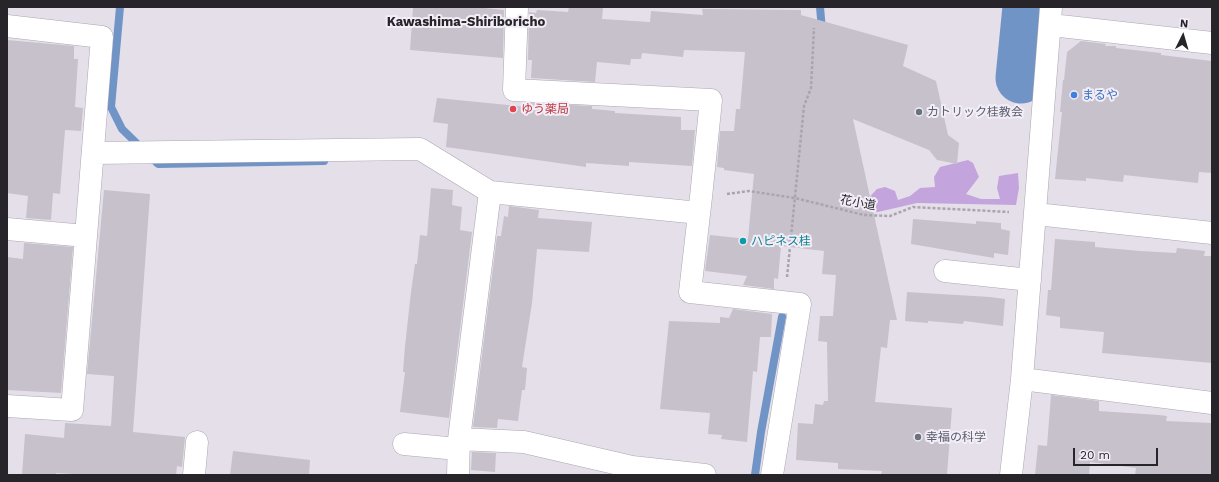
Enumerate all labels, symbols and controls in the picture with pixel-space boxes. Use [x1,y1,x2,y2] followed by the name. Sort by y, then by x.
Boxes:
[387,14,545,30] district label: Kawashima-Shiriboricho
[1163,16,1203,56] north arrow
[1179,17,1189,30] text: N
[1082,88,1118,102] place label: まるや
[1069,90,1079,100] marker: まるや
[521,102,569,116] place label: ゆう薬局
[508,104,518,114] marker: ゆう薬局
[927,105,1023,119] place label: カトリック桂教会
[914,107,924,117] marker: カトリック桂教会
[839,193,877,213] street label: 花小道
[751,234,811,248] place label: ハピネス桂
[738,236,748,246] marker: ハピネス桂
[926,430,986,444] place label: 幸福の科学
[913,432,923,442] marker: 幸福の科学
[1075,440,1160,466] scale bar
[1080,448,1110,462] text: 20 m

